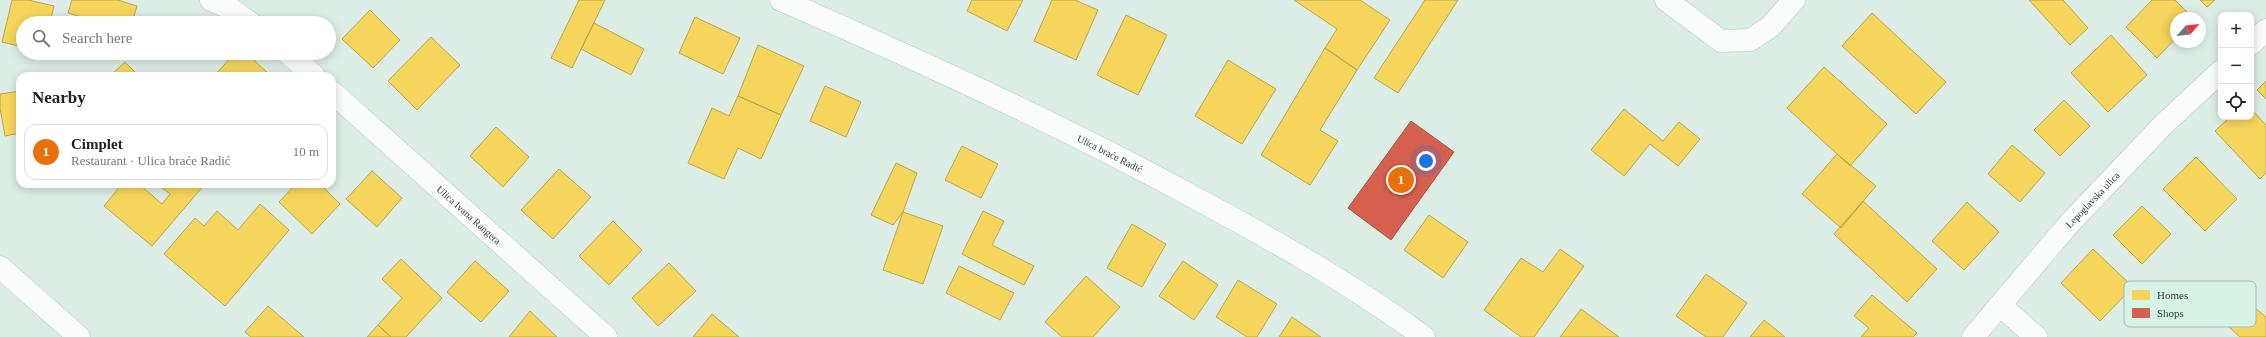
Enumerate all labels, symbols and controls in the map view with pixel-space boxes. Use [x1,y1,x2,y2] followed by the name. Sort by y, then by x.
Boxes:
[2170,12,2206,48] north arrow
[2218,12,2254,120] map controls
[2218,12,2254,48] button: +
[16,16,336,60] search box
[30,27,52,49] icon: search
[62,30,132,46] text: Search here
[2218,48,2254,84] button: −
[2218,84,2254,120] button: locate
[32,88,86,107] text: Nearby
[1076,132,1145,175] street label: Ulica braće Radić
[71,136,123,152] text: Cimplet
[43,144,49,159] text: 1
[293,144,319,159] text: 10 m
[1416,151,1436,171] your location
[71,153,231,168] text: Restaurant · Ulica braće Radić
[1388,165,1414,195] pin: 1
[2063,169,2122,230] street label: Lepoglavska ulica
[435,183,504,247] street label: Ulica Ivana Rangera
[2124,281,2256,327] legend
[2157,289,2188,301] text: Homes
[2157,307,2184,319] text: Shops

